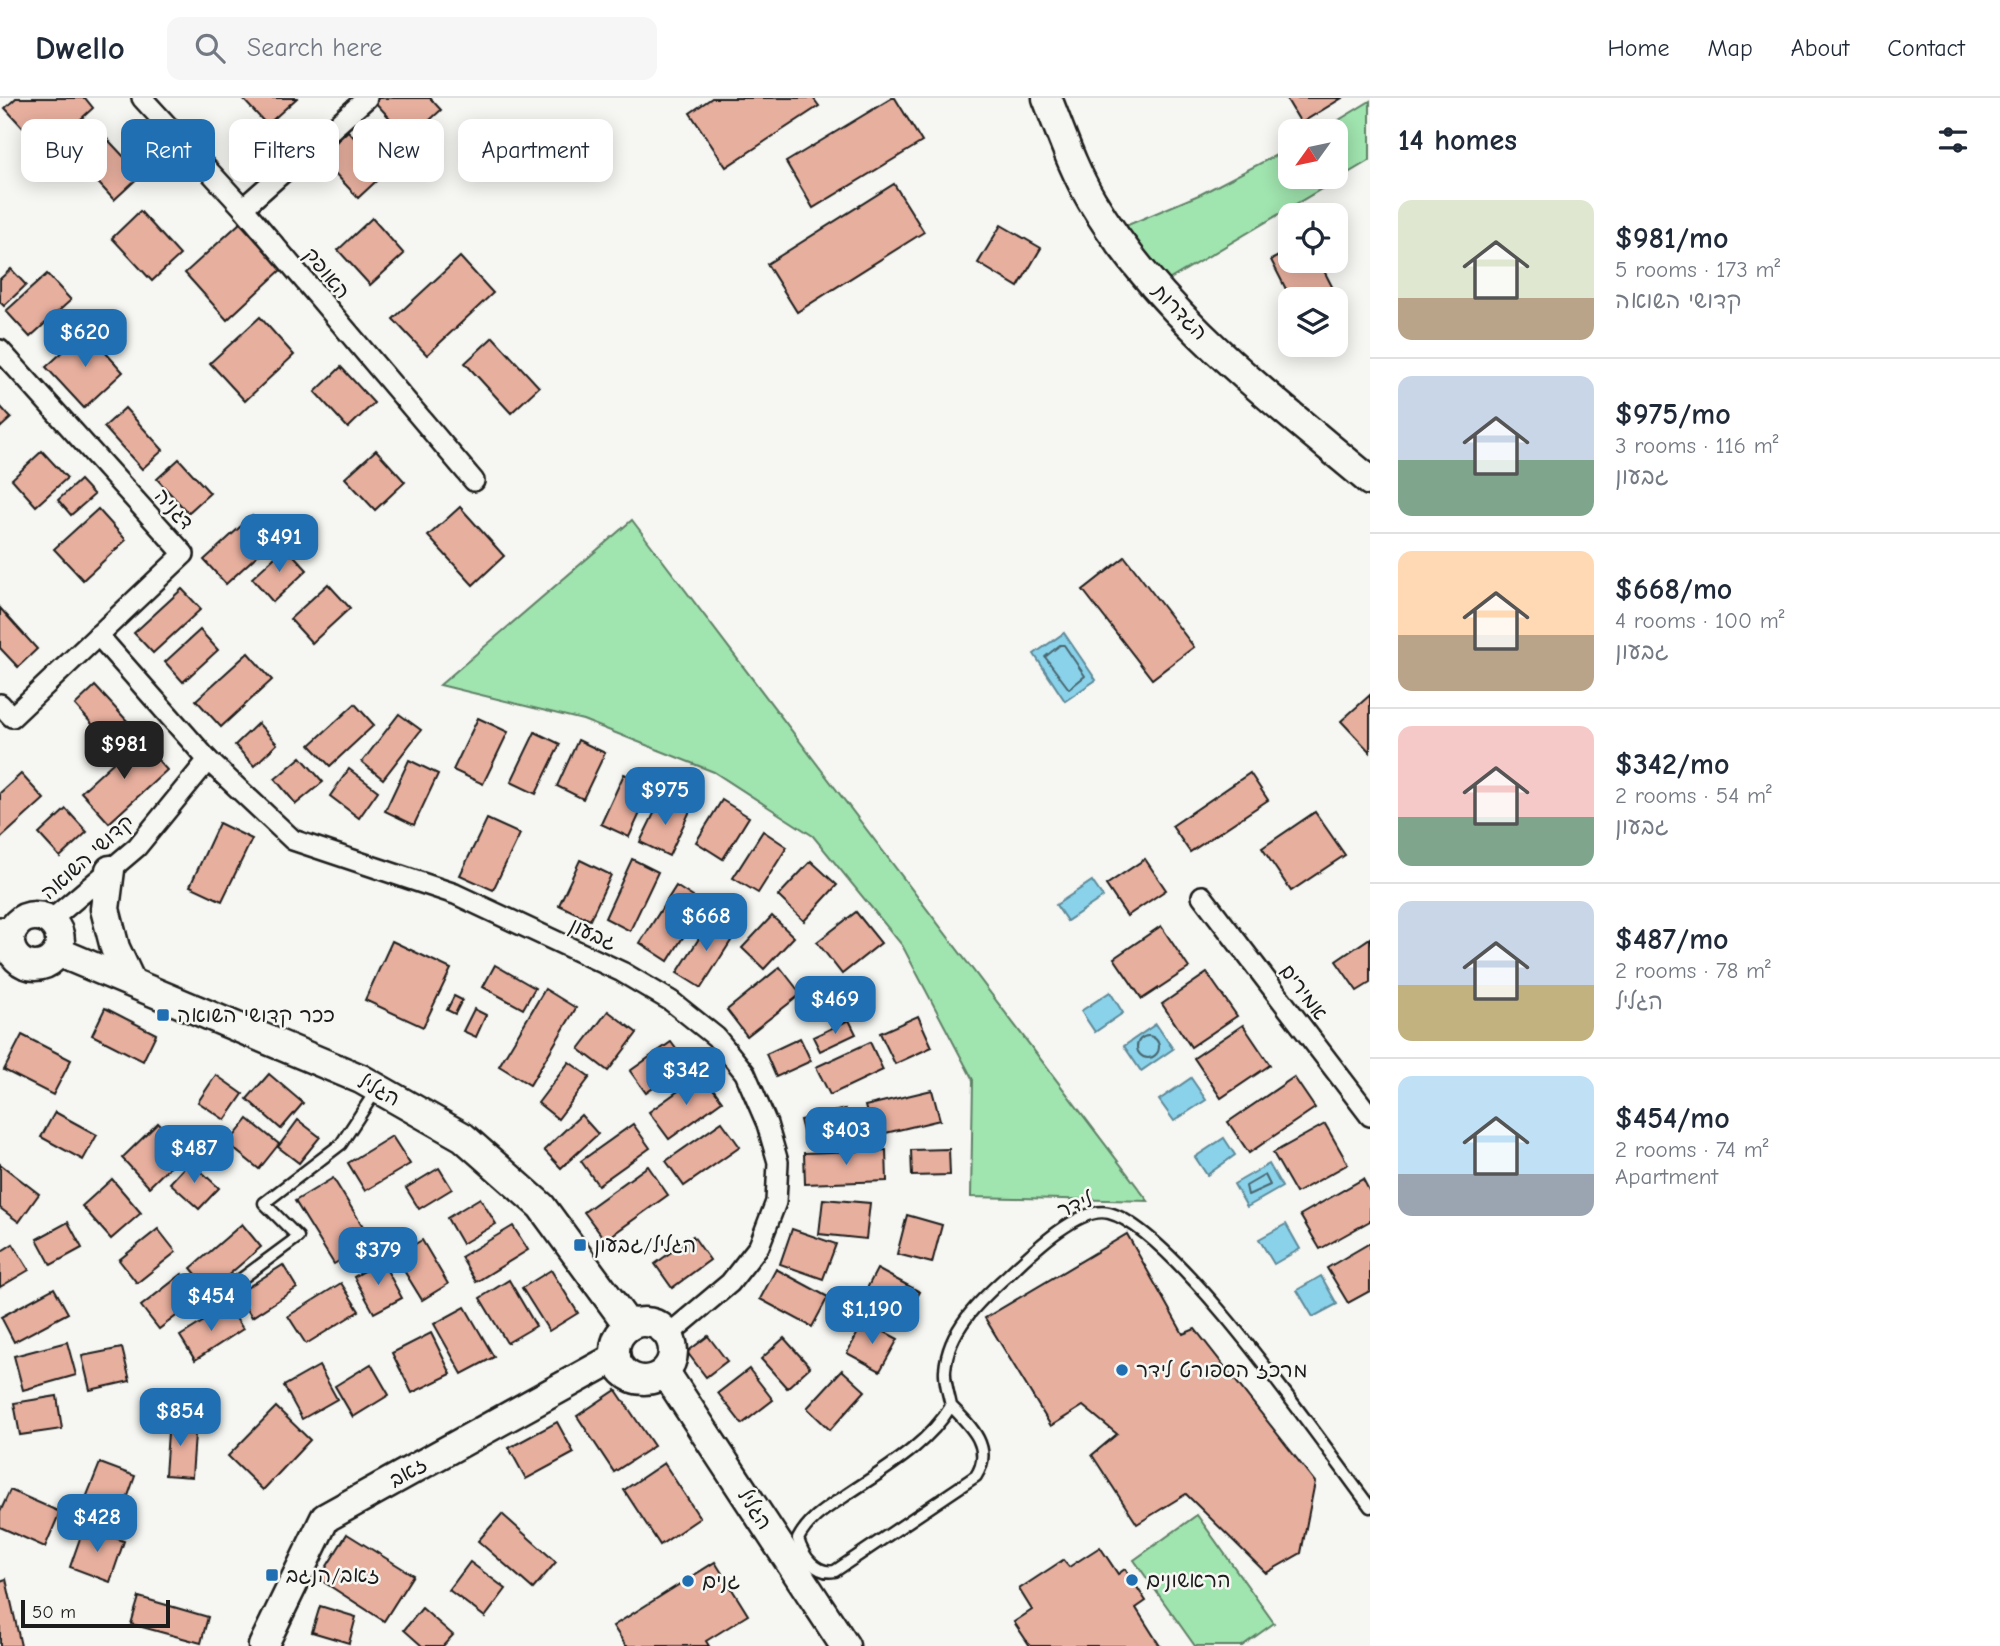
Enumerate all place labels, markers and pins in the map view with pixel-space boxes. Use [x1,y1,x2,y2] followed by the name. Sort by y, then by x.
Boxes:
[44,310,126,369] pin: $620
[238,514,320,574] pin: $491
[83,722,165,781] pin: $981
[624,768,706,827] pin: $975
[665,894,747,953] pin: $668
[794,976,876,1036] pin: $469
[177,1003,335,1028] place label: ככר קדושי השואה
[155,1007,171,1023] marker: ככר קדושי השואה
[645,1048,727,1107] pin: $342
[805,1108,887,1167] pin: $403
[153,1126,235,1185] pin: $487
[337,1228,419,1287] pin: $379
[594,1233,696,1258] place label: הגליל/גבעון
[572,1237,588,1253] marker: הגליל/גבעון
[170,1274,252,1333] pin: $454
[815,1286,929,1346] pin: $1,190
[1136,1358,1308,1382] place label: מרכז הספורט לידר
[1114,1362,1130,1378] marker: מרכז הספורט לידר
[139,1388,221,1448] pin: $854
[56,1494,138,1554] pin: $428
[286,1563,380,1587] place label: זאב/הנגב
[264,1567,280,1583] marker: זאב/הנגב
[1146,1568,1231,1592] place label: הראשונים
[702,1569,740,1593] place label: גנים
[1124,1572,1140,1588] marker: הראשונים
[680,1573,696,1589] marker: גנים

